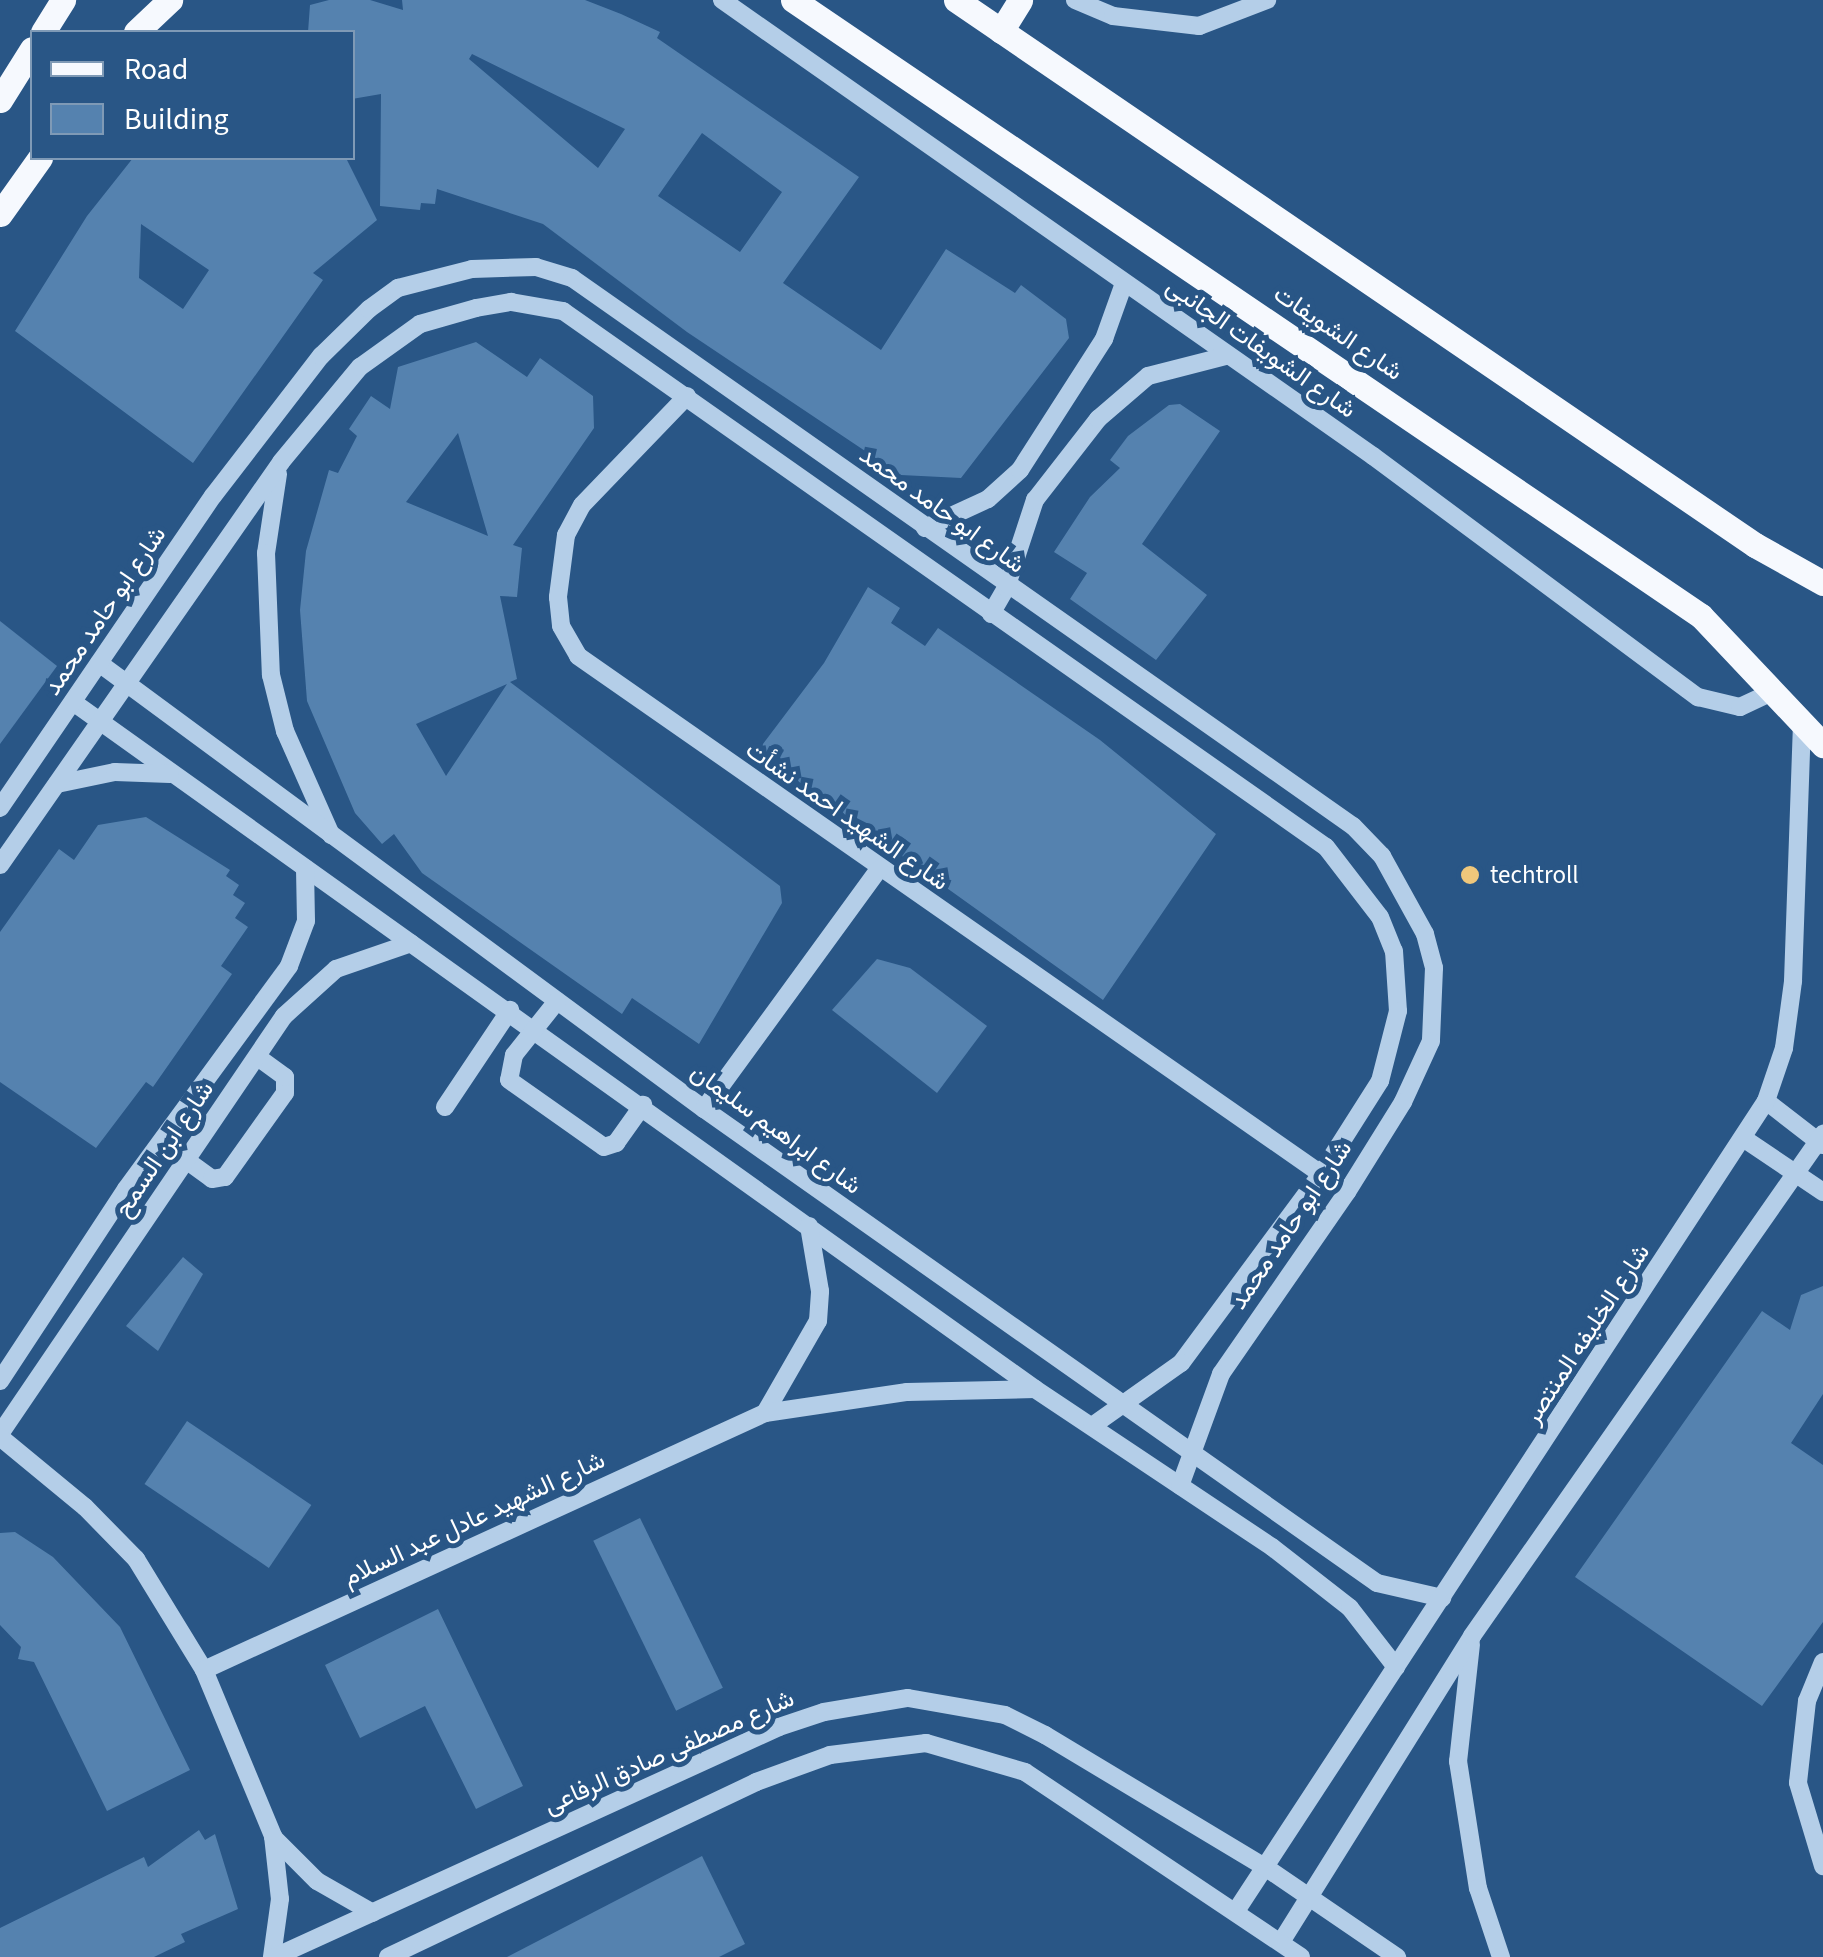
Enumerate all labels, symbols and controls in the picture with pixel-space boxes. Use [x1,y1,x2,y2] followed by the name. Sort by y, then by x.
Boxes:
[30,30,355,160] legend
[124,48,188,91] text: Road
[124,98,229,141] text: Building
[1160,271,1362,425] street label: شارع الشويفات الجانبى
[1268,279,1408,387] street label: شارع الشويفات
[853,440,1031,580] street label: شارع ابو حامد محمد
[37,521,173,701] street label: شارع ابو حامد محمد
[740,735,954,897] street label: شارع الشهيد احمد نشأت
[1490,860,1579,890] place label: techtroll
[1459,864,1481,886] marker: techtroll
[685,1057,867,1201] street label: شارع ابراهيم سليمان
[108,1075,220,1223] street label: شارع ابن السمح
[1223,1135,1359,1315] street label: شارع ابو حامد محمد
[1518,1238,1656,1430] street label: شارع الخليفه المنتصر
[338,1445,610,1593] street label: شارع الشهيد عادل عبد السلام
[539,1683,799,1821] street label: شارع مصطفى صادق الرفاعى

